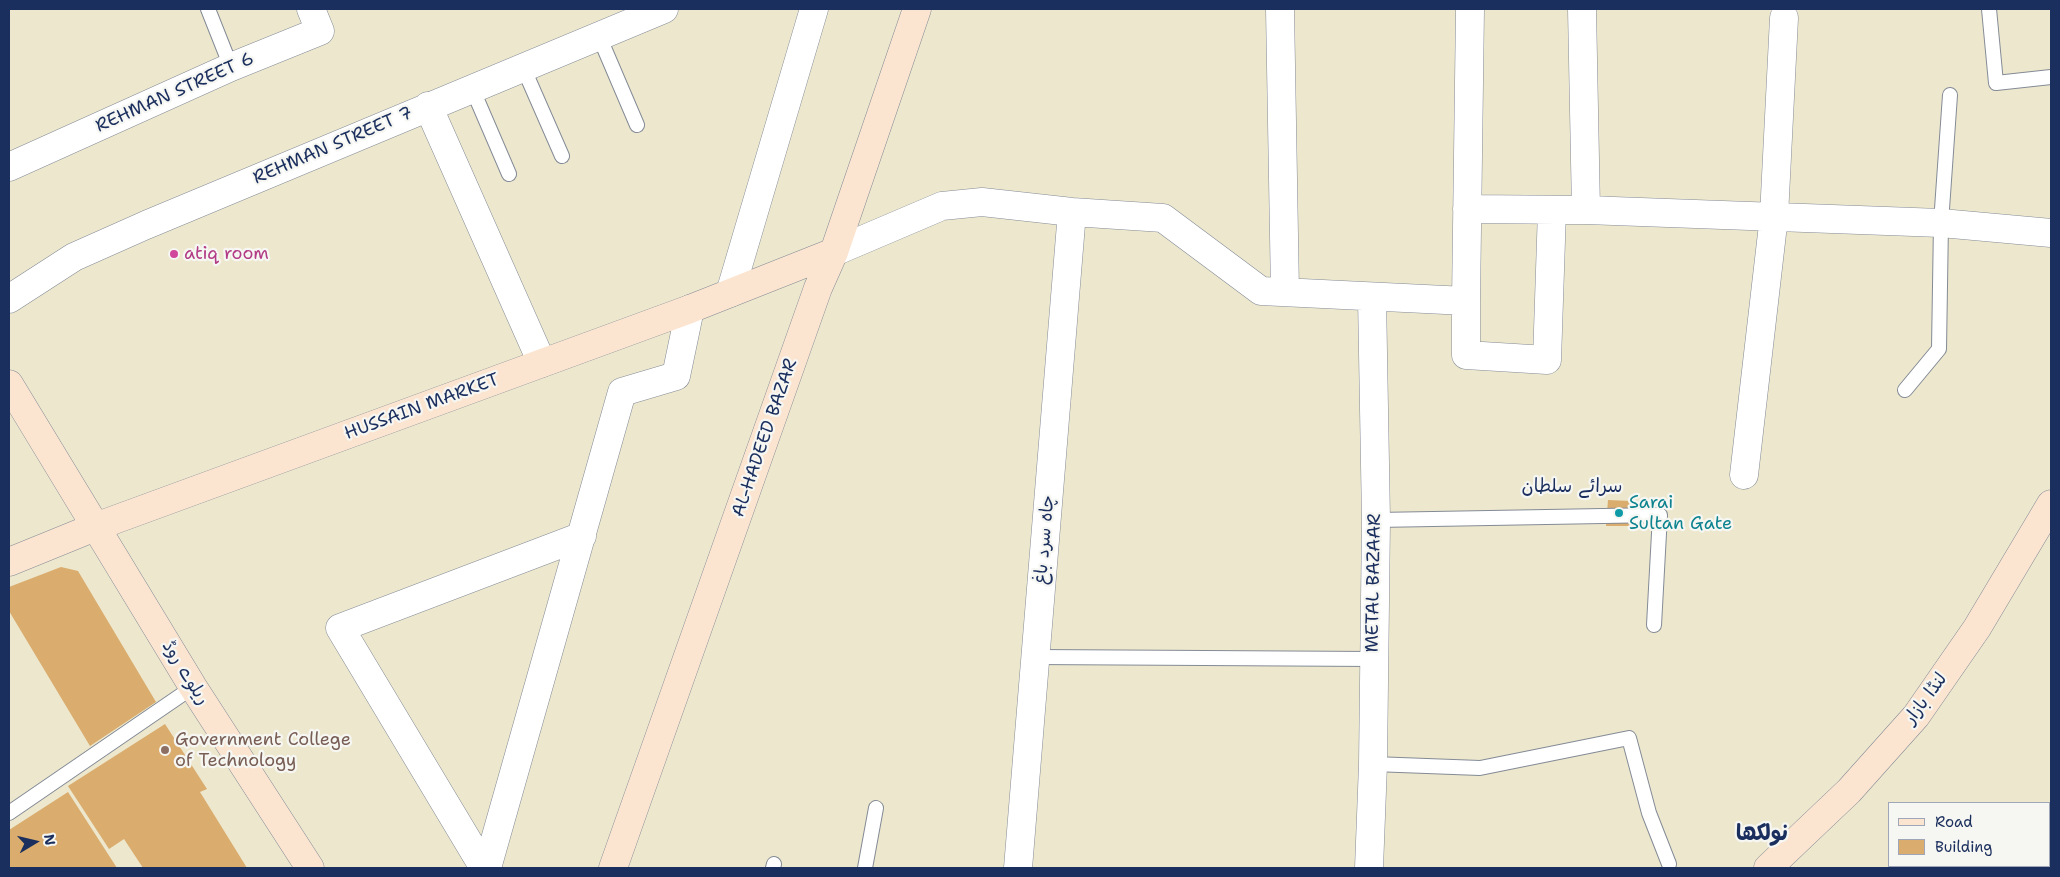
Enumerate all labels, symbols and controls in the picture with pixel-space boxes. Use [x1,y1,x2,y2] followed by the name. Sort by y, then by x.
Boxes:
[92,48,258,138] street label: REHMAN STREET 6
[250,103,416,189] street label: REHMAN STREET 7
[184,243,269,265] place label: atiq room
[168,248,180,260] marker: atiq room
[728,356,802,520] street label: AL-HADEED BAZAR
[342,369,502,445] street label: HUSSAIN MARKET
[1522,476,1622,498] district label: سرائے سلطان
[1629,492,1732,534] place label: Sarai Sultan Gate
[1030,494,1060,586] street label: چاہ سرد باغ
[1613,507,1625,519] marker: Sarai Sultan Gate
[1362,513,1386,653] street label: METAL BAZAAR
[157,637,213,709] street label: ریلوے روڈ
[1900,669,1952,729] street label: لنڈا بازار
[175,729,351,772] place label: Government College of Technology
[159,744,171,756] marker: Government College of Technology
[1888,802,2050,867] legend
[1935,812,1973,832] text: Road
[10,817,60,867] north arrow
[1736,821,1788,847] district label: نولکھا
[40,833,60,847] text: N
[1935,837,1992,857] text: Building

